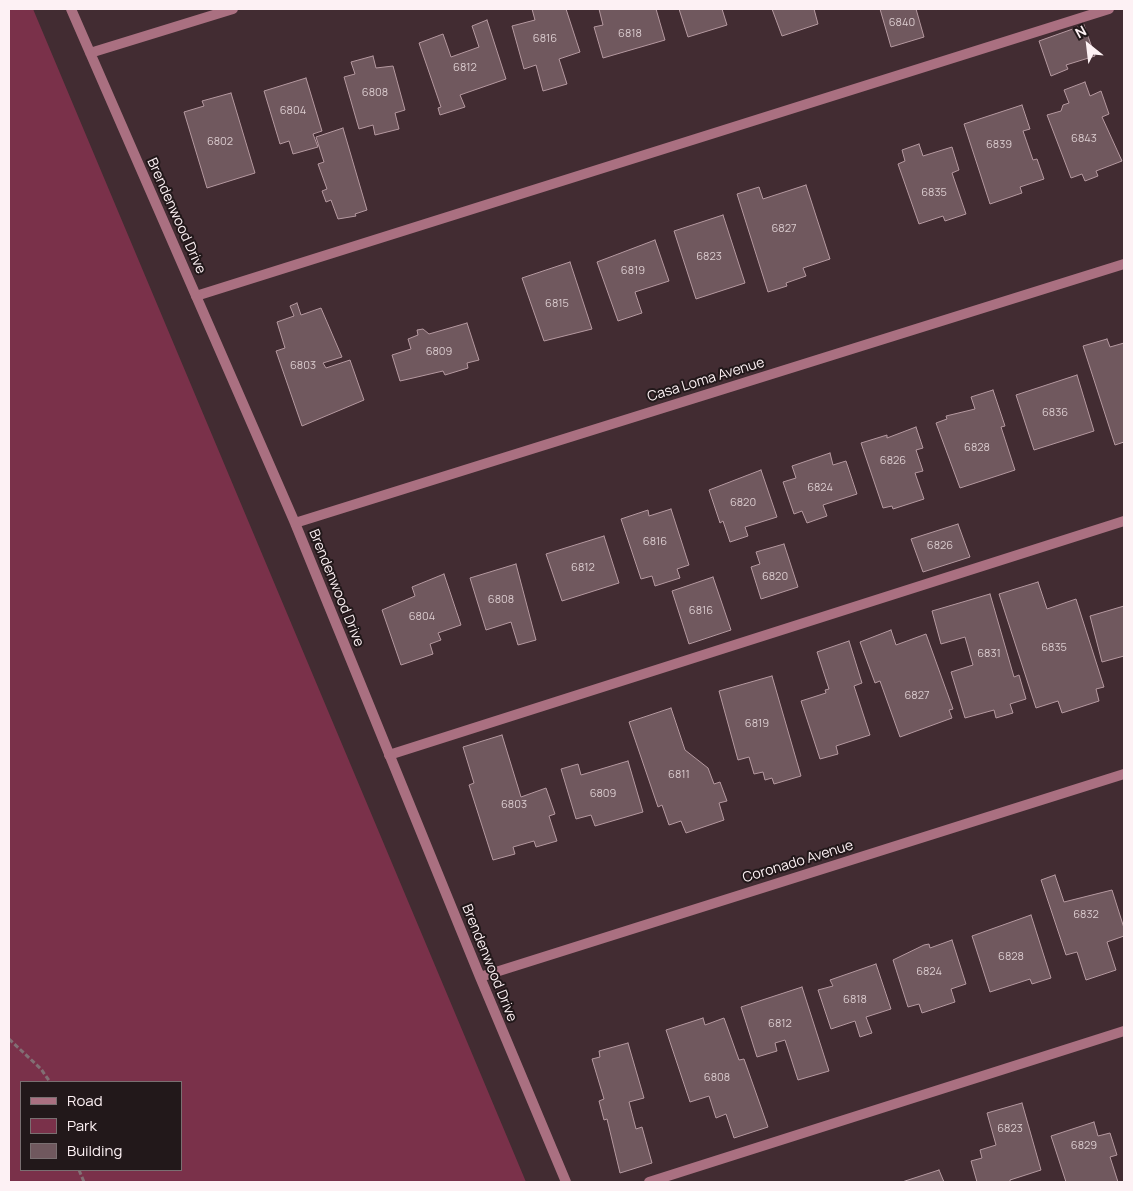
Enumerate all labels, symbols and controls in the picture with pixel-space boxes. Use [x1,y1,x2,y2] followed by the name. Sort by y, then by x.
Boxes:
[889,16,915,30] house number: 6840
[1063,20,1113,70] north arrow
[1071,21,1089,42] text: N
[618,27,642,41] house number: 6818
[533,32,557,46] house number: 6816
[453,61,477,75] house number: 6812
[362,86,388,100] house number: 6808
[280,104,306,118] house number: 6804
[1071,132,1097,146] house number: 6843
[207,135,233,149] house number: 6802
[986,138,1012,152] house number: 6839
[143,155,209,277] street label: Brendenwood Drive
[921,186,947,200] house number: 6835
[771,222,797,236] house number: 6827
[696,250,722,264] house number: 6823
[621,264,645,278] house number: 6819
[545,297,569,311] house number: 6815
[426,345,452,359] house number: 6809
[645,354,767,406] street label: Casa Loma Avenue
[290,359,316,373] house number: 6803
[1042,406,1068,420] house number: 6836
[964,441,990,455] house number: 6828
[880,454,906,468] house number: 6826
[807,481,833,495] house number: 6824
[730,496,756,510] house number: 6820
[305,527,367,649] street label: Brendenwood Drive
[643,535,667,549] house number: 6816
[927,539,953,553] house number: 6826
[571,561,595,575] house number: 6812
[762,570,788,584] house number: 6820
[488,593,514,607] house number: 6808
[689,604,713,618] house number: 6816
[409,610,435,624] house number: 6804
[1041,641,1067,655] house number: 6835
[977,647,1001,661] house number: 6831
[904,689,930,703] house number: 6827
[745,717,769,731] house number: 6819
[668,768,690,782] house number: 6811
[590,787,616,801] house number: 6809
[501,798,527,812] house number: 6803
[741,837,855,887] street label: Coronado Avenue
[458,902,520,1024] street label: Brendenwood Drive
[1073,908,1099,922] house number: 6832
[998,950,1024,964] house number: 6828
[916,965,942,979] house number: 6824
[843,993,867,1007] house number: 6818
[768,1017,792,1031] house number: 6812
[704,1071,730,1085] house number: 6808
[20,1081,182,1171] legend
[67,1090,103,1111] text: Road
[67,1115,97,1136] text: Park
[997,1122,1023,1136] house number: 6823
[1071,1139,1097,1153] house number: 6829
[67,1140,122,1161] text: Building

